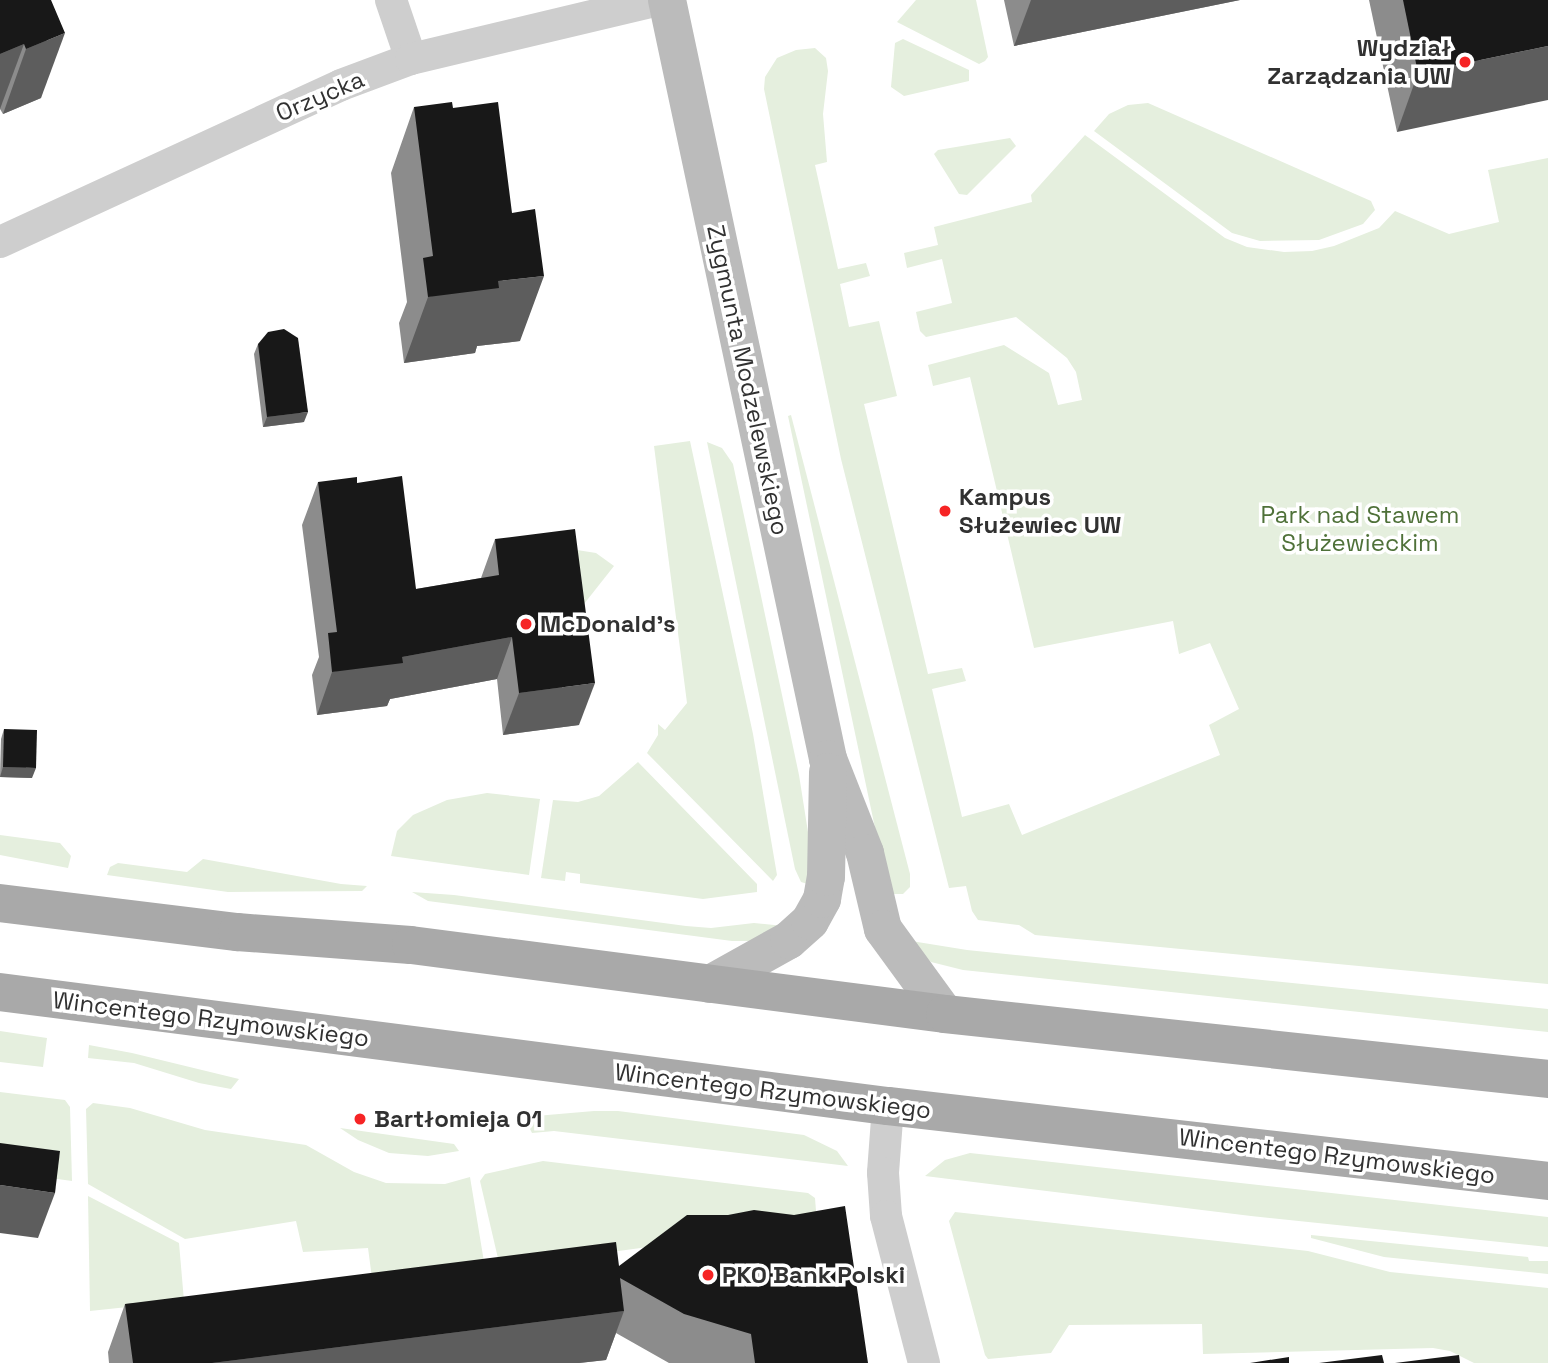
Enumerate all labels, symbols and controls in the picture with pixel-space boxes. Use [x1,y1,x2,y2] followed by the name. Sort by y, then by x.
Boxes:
[1267,34,1451,90] place label: Wydział Zarządzania UW
[1457,54,1473,70] marker: Wydział Zarządzania UW
[272,65,368,127] street label: Orzycka
[701,222,795,538] street label: Zygmunta Modzelewskiego
[959,483,1121,539] place label: Kampus Służewiec UW
[1261,501,1459,557] park label: Park nad Stawem Służewieckim
[937,503,953,519] marker: Kampus Służewiec UW
[540,610,676,638] place label: McDonald's
[518,616,534,632] marker: McDonald's
[51,985,371,1053] street label: Wincentego Rzymowskiego
[613,1057,933,1125] street label: Wincentego Rzymowskiego
[374,1105,542,1133] place label: Bartłomieja 01
[352,1111,368,1127] marker: Bartłomieja 01
[1177,1122,1497,1190] street label: Wincentego Rzymowskiego
[722,1261,905,1289] place label: PKO Bank Polski
[700,1267,716,1283] marker: PKO Bank Polski

